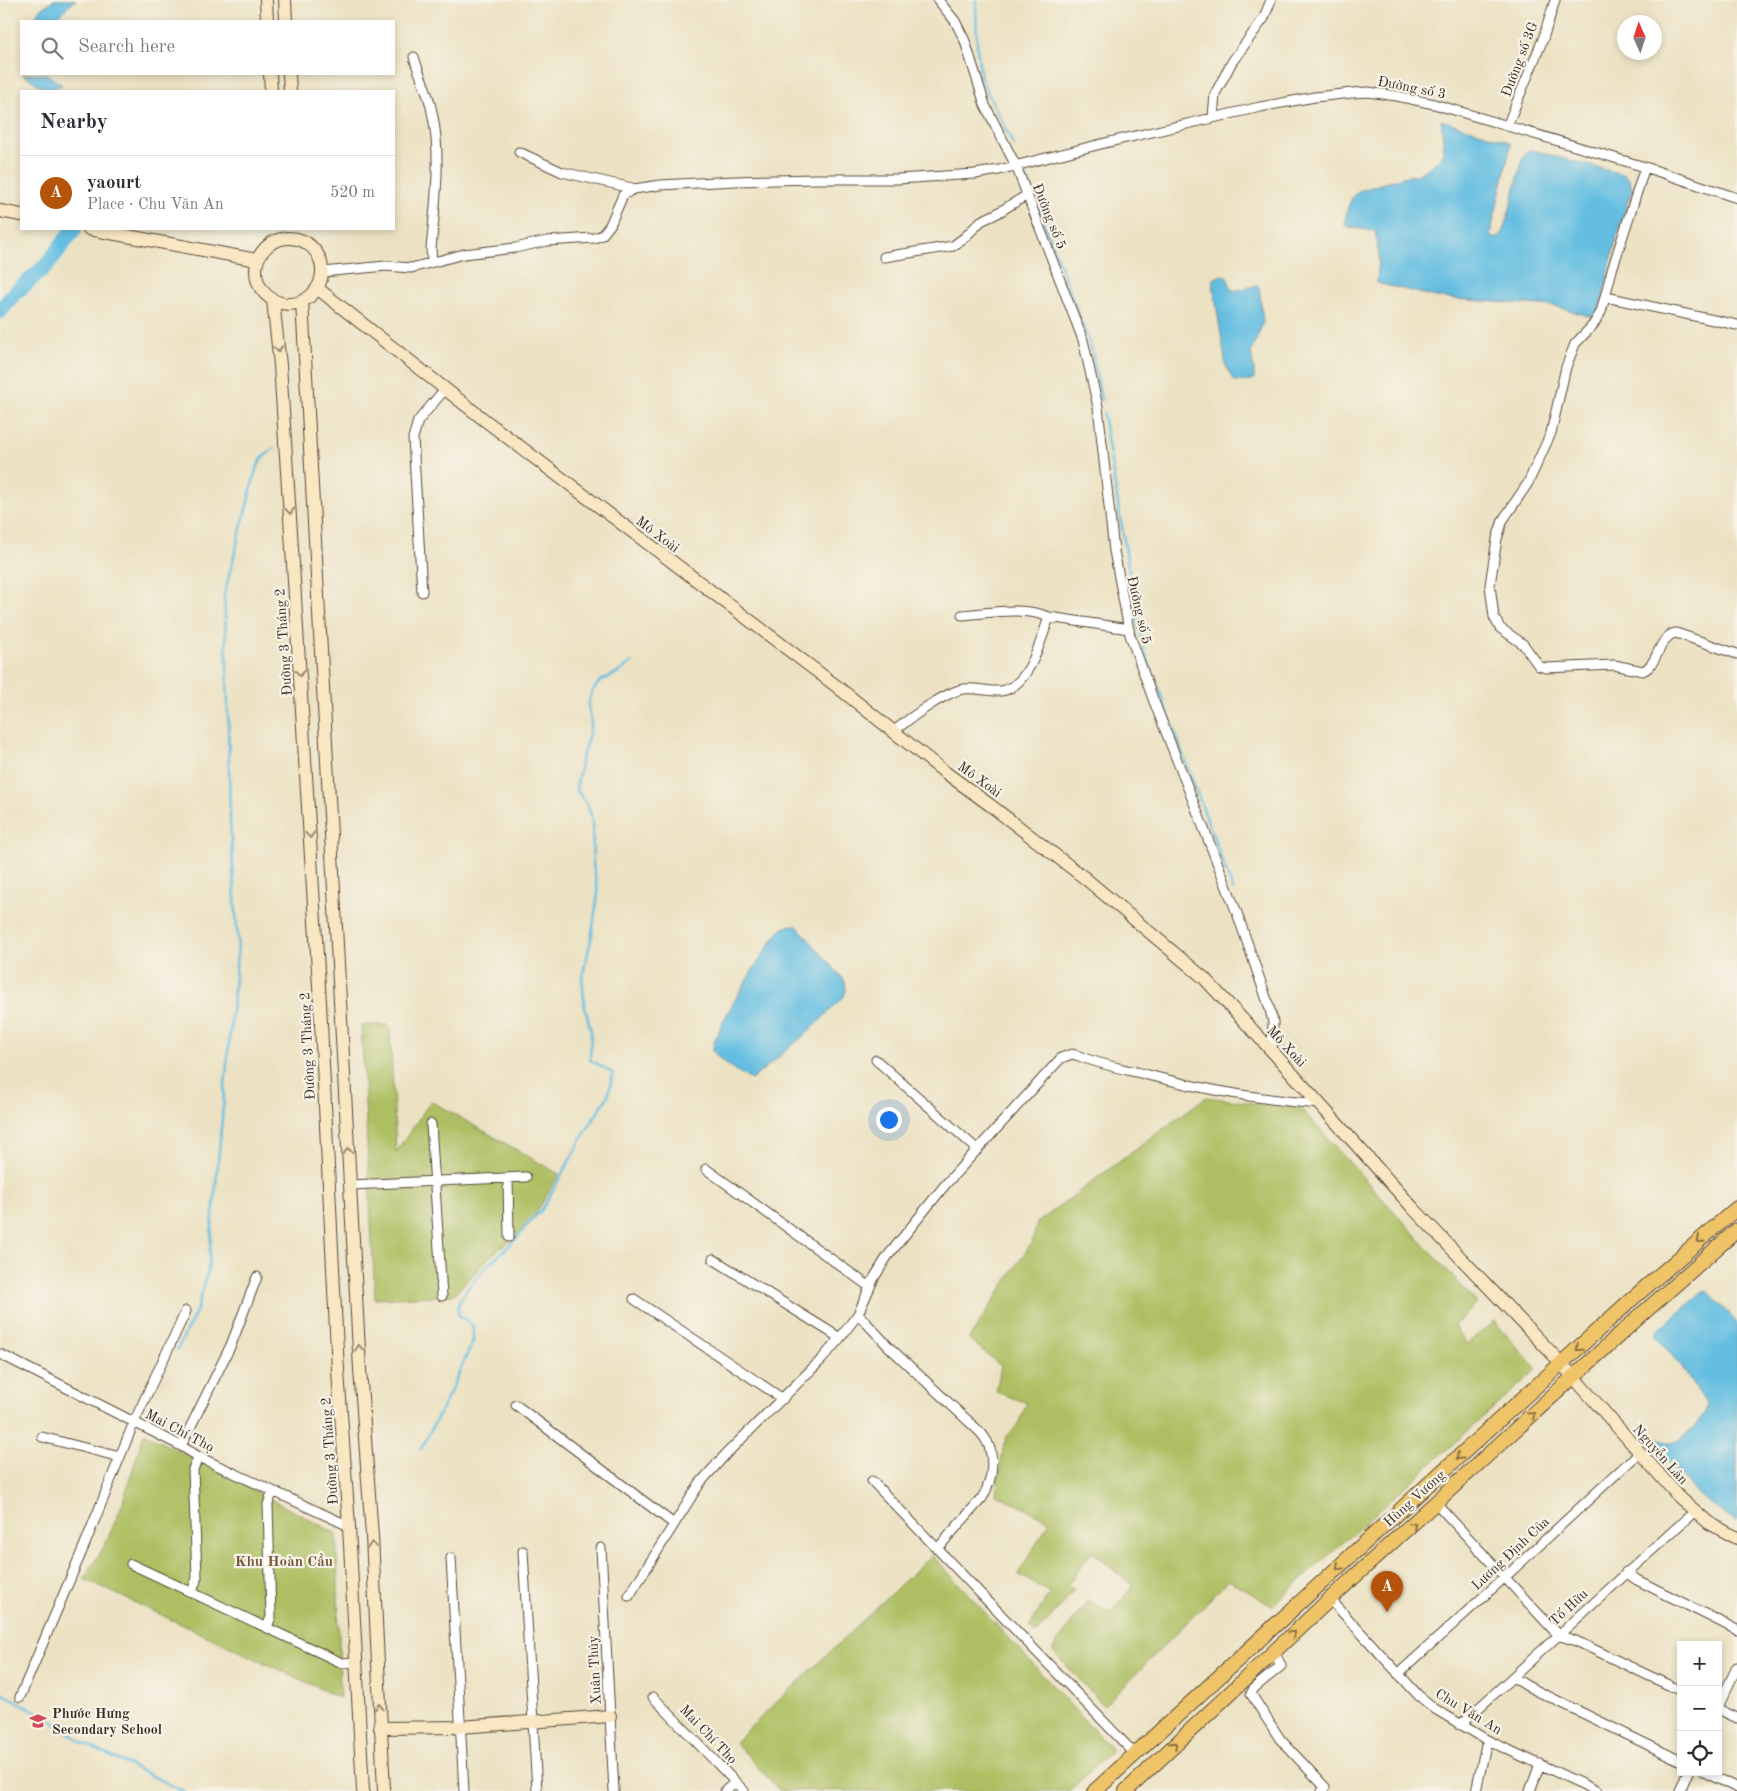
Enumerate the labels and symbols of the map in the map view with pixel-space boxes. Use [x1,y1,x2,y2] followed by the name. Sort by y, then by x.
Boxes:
[1617,15,1662,60] north arrow
[1498,19,1541,99] street label: Đường số 3G
[1376,74,1447,101] street label: Đường số 3
[1030,181,1069,251] street label: Đường số 5
[272,345,283,353] one-way arrow
[284,507,295,515] one-way arrow
[633,514,682,556] street label: Mô Xoài
[1124,575,1155,646] street label: Đường số 5
[273,588,295,696] street label: Đường 3 Tháng 2
[294,669,305,677] one-way arrow
[955,759,1004,800] street label: Mô Xoài
[304,831,315,839] one-way arrow
[298,992,318,1100] street label: Đường 3 Tháng 2
[1264,1023,1309,1070] street label: Mô Xoài
[876,1107,902,1133] your location
[343,1147,354,1155] one-way arrow
[1697,1234,1706,1243] one-way arrow
[1576,1342,1585,1351] one-way arrow
[353,1344,364,1352] one-way arrow
[319,1397,341,1505] street label: Đường 3 Tháng 2
[143,1407,216,1455] street label: Mai Chí Thọ
[1527,1412,1536,1421] one-way arrow
[1630,1422,1692,1487] street label: Nguyễn Lân
[1455,1452,1464,1461] one-way arrow
[1381,1467,1448,1530] street label: Hùng Vương
[1469,1514,1552,1593] street label: Lương Định Của
[1407,1522,1416,1531] one-way arrow
[367,1541,377,1548] one-way arrow
[235,1553,333,1570] district label: Khu Hoàn Cầu
[1335,1561,1344,1570] one-way arrow
[1371,1571,1403,1612] pin: A
[1546,1586,1591,1629] street label: Tố Hữu
[1287,1631,1296,1640] one-way arrow
[586,1635,604,1705] street label: Xuân Thủy
[1433,1687,1505,1737] street label: Chu Văn An
[374,1703,385,1711] one-way arrow
[677,1703,740,1767] street label: Mai Chí Thọ
[52,1707,162,1737] place label: Phước Hưng Secondary School
[28,1711,48,1731] school or university icon: Phước Hưng Secondary School
[1168,1742,1177,1751] one-way arrow

